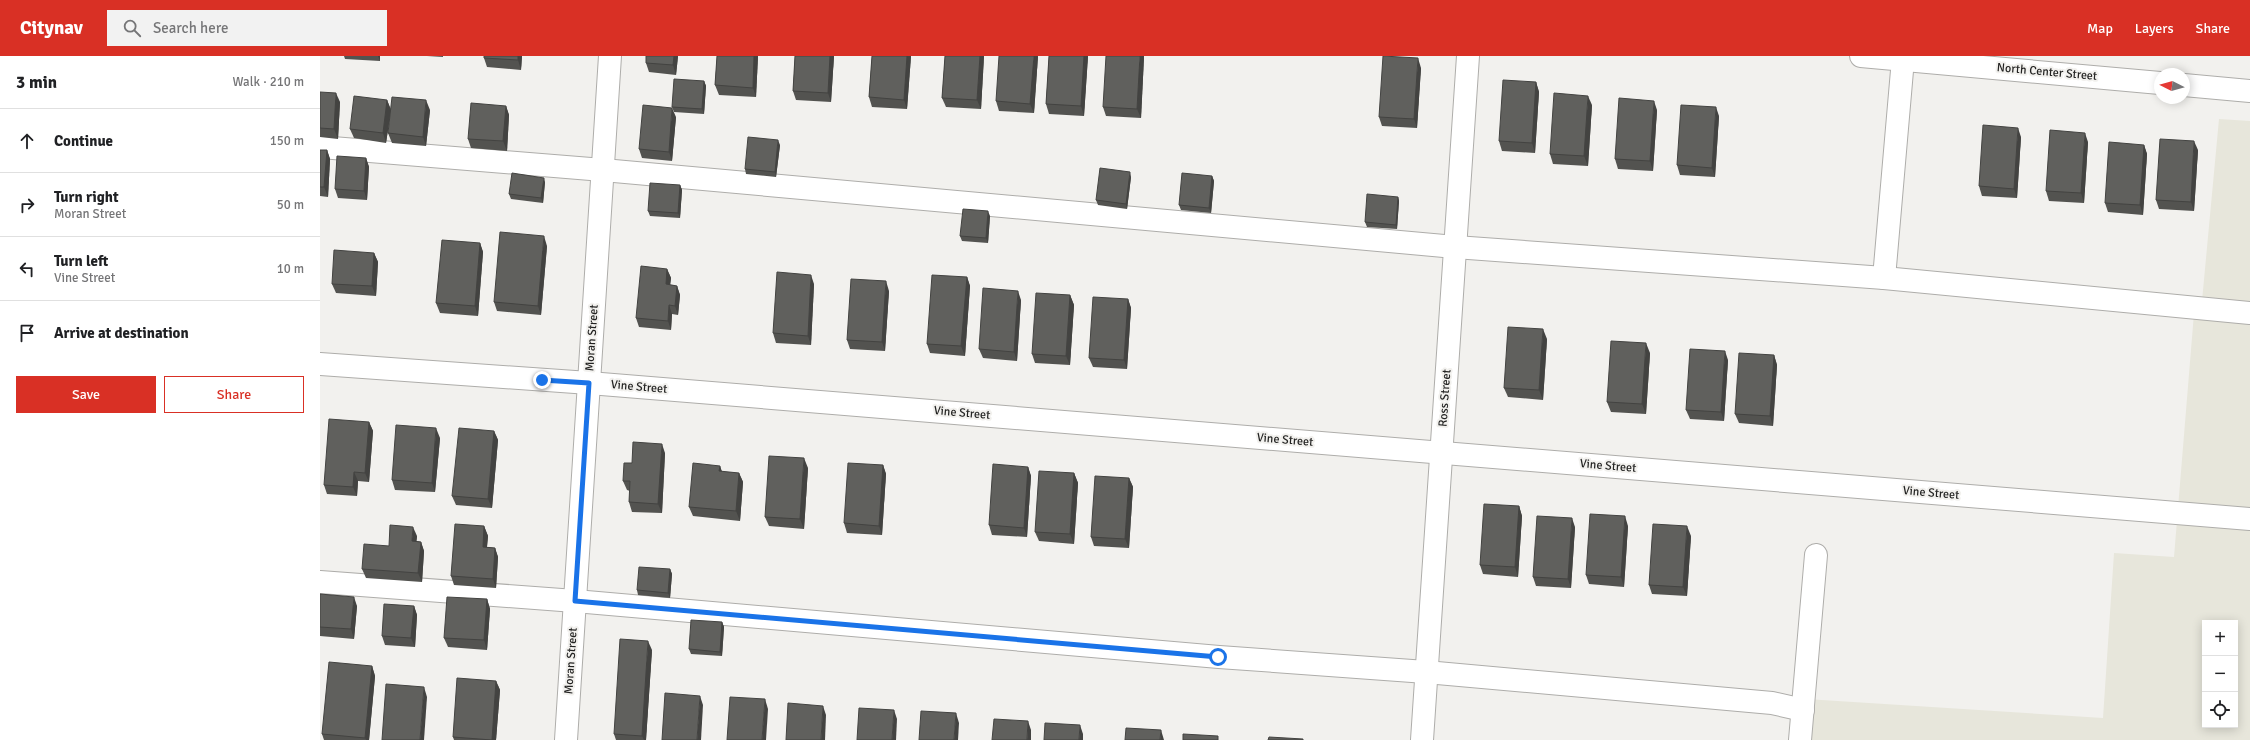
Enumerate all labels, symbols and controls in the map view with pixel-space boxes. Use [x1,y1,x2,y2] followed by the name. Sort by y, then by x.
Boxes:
[107,10,387,46] search box
[20,16,83,40] text: Citynav
[121,17,143,39] icon: search
[153,19,229,37] text: Search here
[2087,20,2113,37] text: Map
[2135,20,2174,37] text: Layers
[2196,20,2230,37] text: Share
[1996,60,2098,84] street label: North Center Street
[2154,68,2190,104] north arrow
[16,72,57,93] text: 3 min
[233,74,304,90] text: Walk · 210 m
[16,130,38,152] icon: ahead
[54,132,113,150] text: Continue
[270,133,304,149] text: 150 m
[54,188,119,206] text: Turn right
[16,194,38,216] icon: right
[277,197,304,213] text: 50 m
[54,206,126,222] text: Moran Street
[54,252,108,270] text: Turn left
[16,258,38,280] icon: left
[277,261,304,277] text: 10 m
[54,270,115,286] text: Vine Street
[582,304,602,372] street label: Moran Street
[16,322,38,344] icon: arrive
[54,324,189,342] text: Arrive at destination
[1436,369,1454,427] street label: Ross Street
[533,371,551,389] route end
[16,376,156,413] button: Save
[164,376,304,413] button: Share
[610,377,668,397] street label: Vine Street
[933,403,991,423] street label: Vine Street
[1256,430,1314,450] street label: Vine Street
[1579,456,1637,476] street label: Vine Street
[1902,483,1960,503] street label: Vine Street
[2202,620,2238,728] map controls
[2202,620,2238,656] button: +
[561,627,581,695] street label: Moran Street
[1209,648,1227,666] route start
[2202,656,2238,692] button: −
[2202,692,2238,728] button: locate

